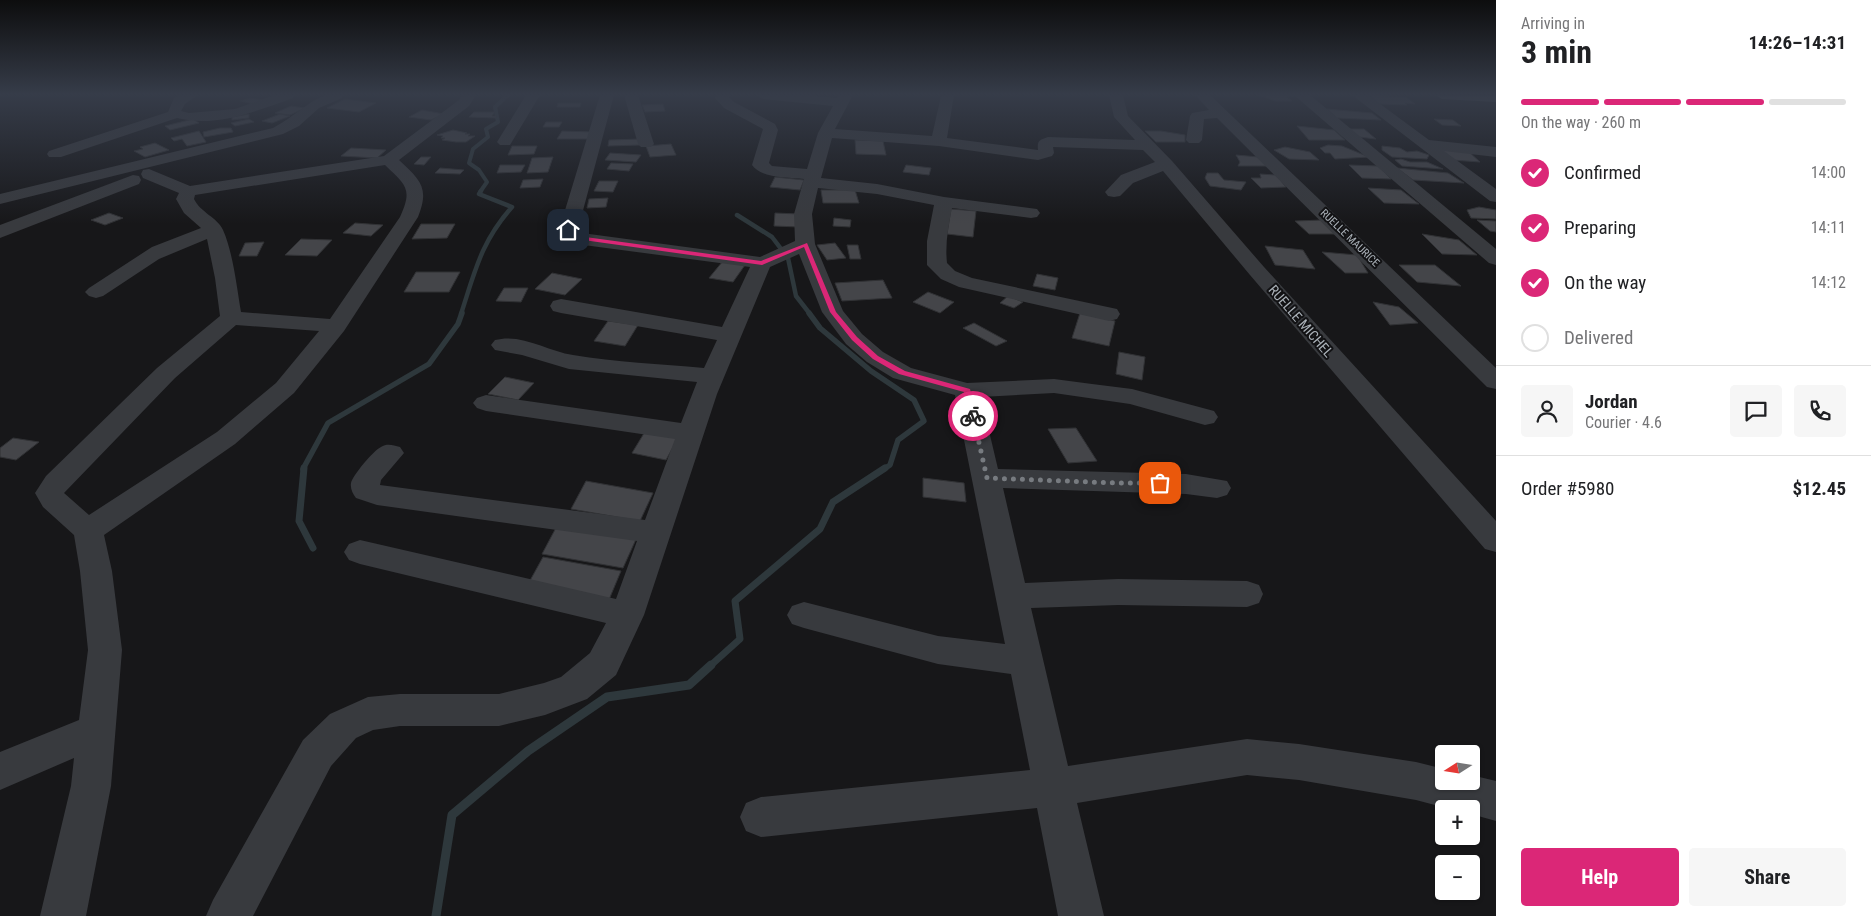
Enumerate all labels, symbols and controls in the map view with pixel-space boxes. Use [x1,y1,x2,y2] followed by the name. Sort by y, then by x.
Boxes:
[1521,14,1585,33] text: Arriving in
[1748,31,1846,54] text: 14:26–14:31
[1521,33,1592,71] text: 3 min
[1521,113,1641,132] text: On the way · 260 m
[1521,159,1549,187] icon: check
[1564,161,1641,184] text: Confirmed
[1811,163,1846,182] text: 14:00
[1318,207,1383,270] street label: RUELLE MAURICE
[547,209,589,251] pin
[1521,214,1549,242] icon: check
[554,216,582,244] icon: home
[1564,216,1636,239] text: Preparing
[1811,218,1846,237] text: 14:11
[1521,269,1549,297] icon: check
[1564,271,1646,294] text: On the way
[1811,273,1846,292] text: 14:12
[1265,282,1337,360] street label: RUELLE MICHEL
[1564,326,1633,349] text: Delivered
[1521,385,1573,437] button: person
[1730,385,1782,437] button: chat
[1794,385,1846,437] button: phone
[1585,390,1638,413] text: Jordan
[948,391,998,441] courier
[959,402,987,430] icon: bike
[1585,413,1662,432] text: Courier · 4.6
[1139,462,1181,504] pin
[1146,469,1174,497] icon: bag
[1521,477,1614,500] text: Order #5980
[1792,477,1846,500] text: $12.45
[1435,745,1480,790] north arrow
[1435,745,1480,900] map controls
[1435,800,1480,845] button: +
[1521,848,1679,906] button: Help
[1689,848,1846,906] button: Share
[1435,855,1480,900] button: −

